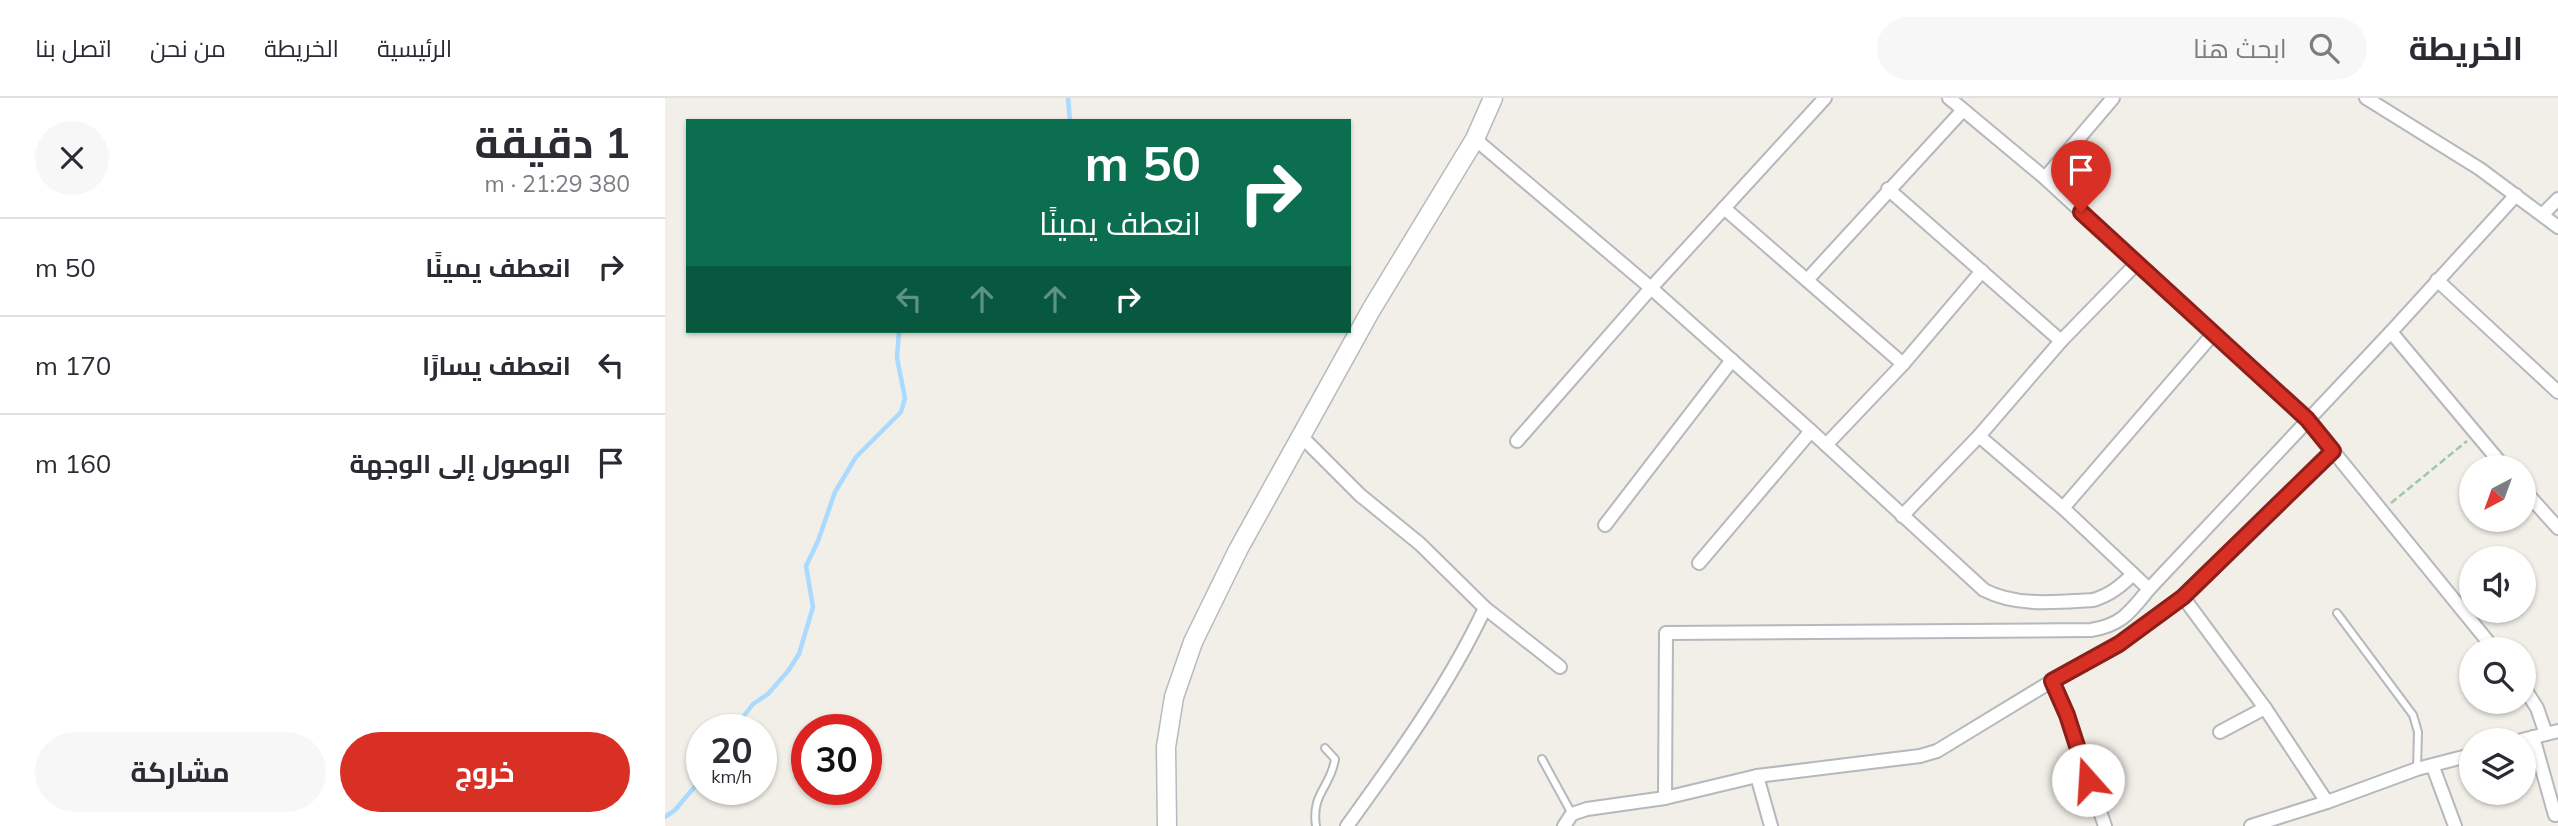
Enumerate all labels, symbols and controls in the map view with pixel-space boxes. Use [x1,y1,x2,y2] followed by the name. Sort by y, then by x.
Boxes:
[1877,17,2367,80] search box
[2409,27,2523,68] text: الخريطة
[2305,29,2343,67] icon: search
[2193,32,2287,65] text: ابحث هنا
[35,33,112,63] text: اتصل بنا
[150,33,226,63] text: من نحن
[264,33,339,63] text: الخريطة
[377,33,452,63] text: الرئيسية
[475,116,630,169] text: 1 دقيقة
[35,121,109,195] button: close
[1085,132,1201,193] text: 50 m
[2051,140,2111,212] pin
[1225,147,1316,238] icon: right
[2062,151,2100,189] icon: arrive
[485,169,630,198] text: 380 m · 21:29
[1039,203,1201,243] text: انعطف يمينًا
[592,248,630,286] icon: right
[35,251,96,284] text: 50 m
[425,251,571,284] text: انعطف يمينًا
[890,280,928,318] icon: left
[963,280,1001,318] icon: ahead
[1036,280,1074,318] icon: ahead
[1109,280,1147,318] icon: right
[592,346,630,384] icon: left
[35,349,111,382] text: 170 m
[422,349,571,382] text: انعطف يسارًا
[592,444,630,482] icon: arrive
[35,447,111,480] text: 160 m
[350,447,571,480] text: الوصول إلى الوجهة
[2459,455,2536,532] north arrow
[2459,455,2536,805] map controls
[2459,546,2536,623] button: sound
[2459,637,2536,714] button: search
[791,714,882,805] speed limit sign: 30
[710,728,753,772] text: 20
[2459,728,2536,805] button: layers
[35,732,326,812] button: مشاركة
[340,732,630,812] button: خروج
[2051,743,2125,817] position arrow
[711,765,752,788] text: km/h

